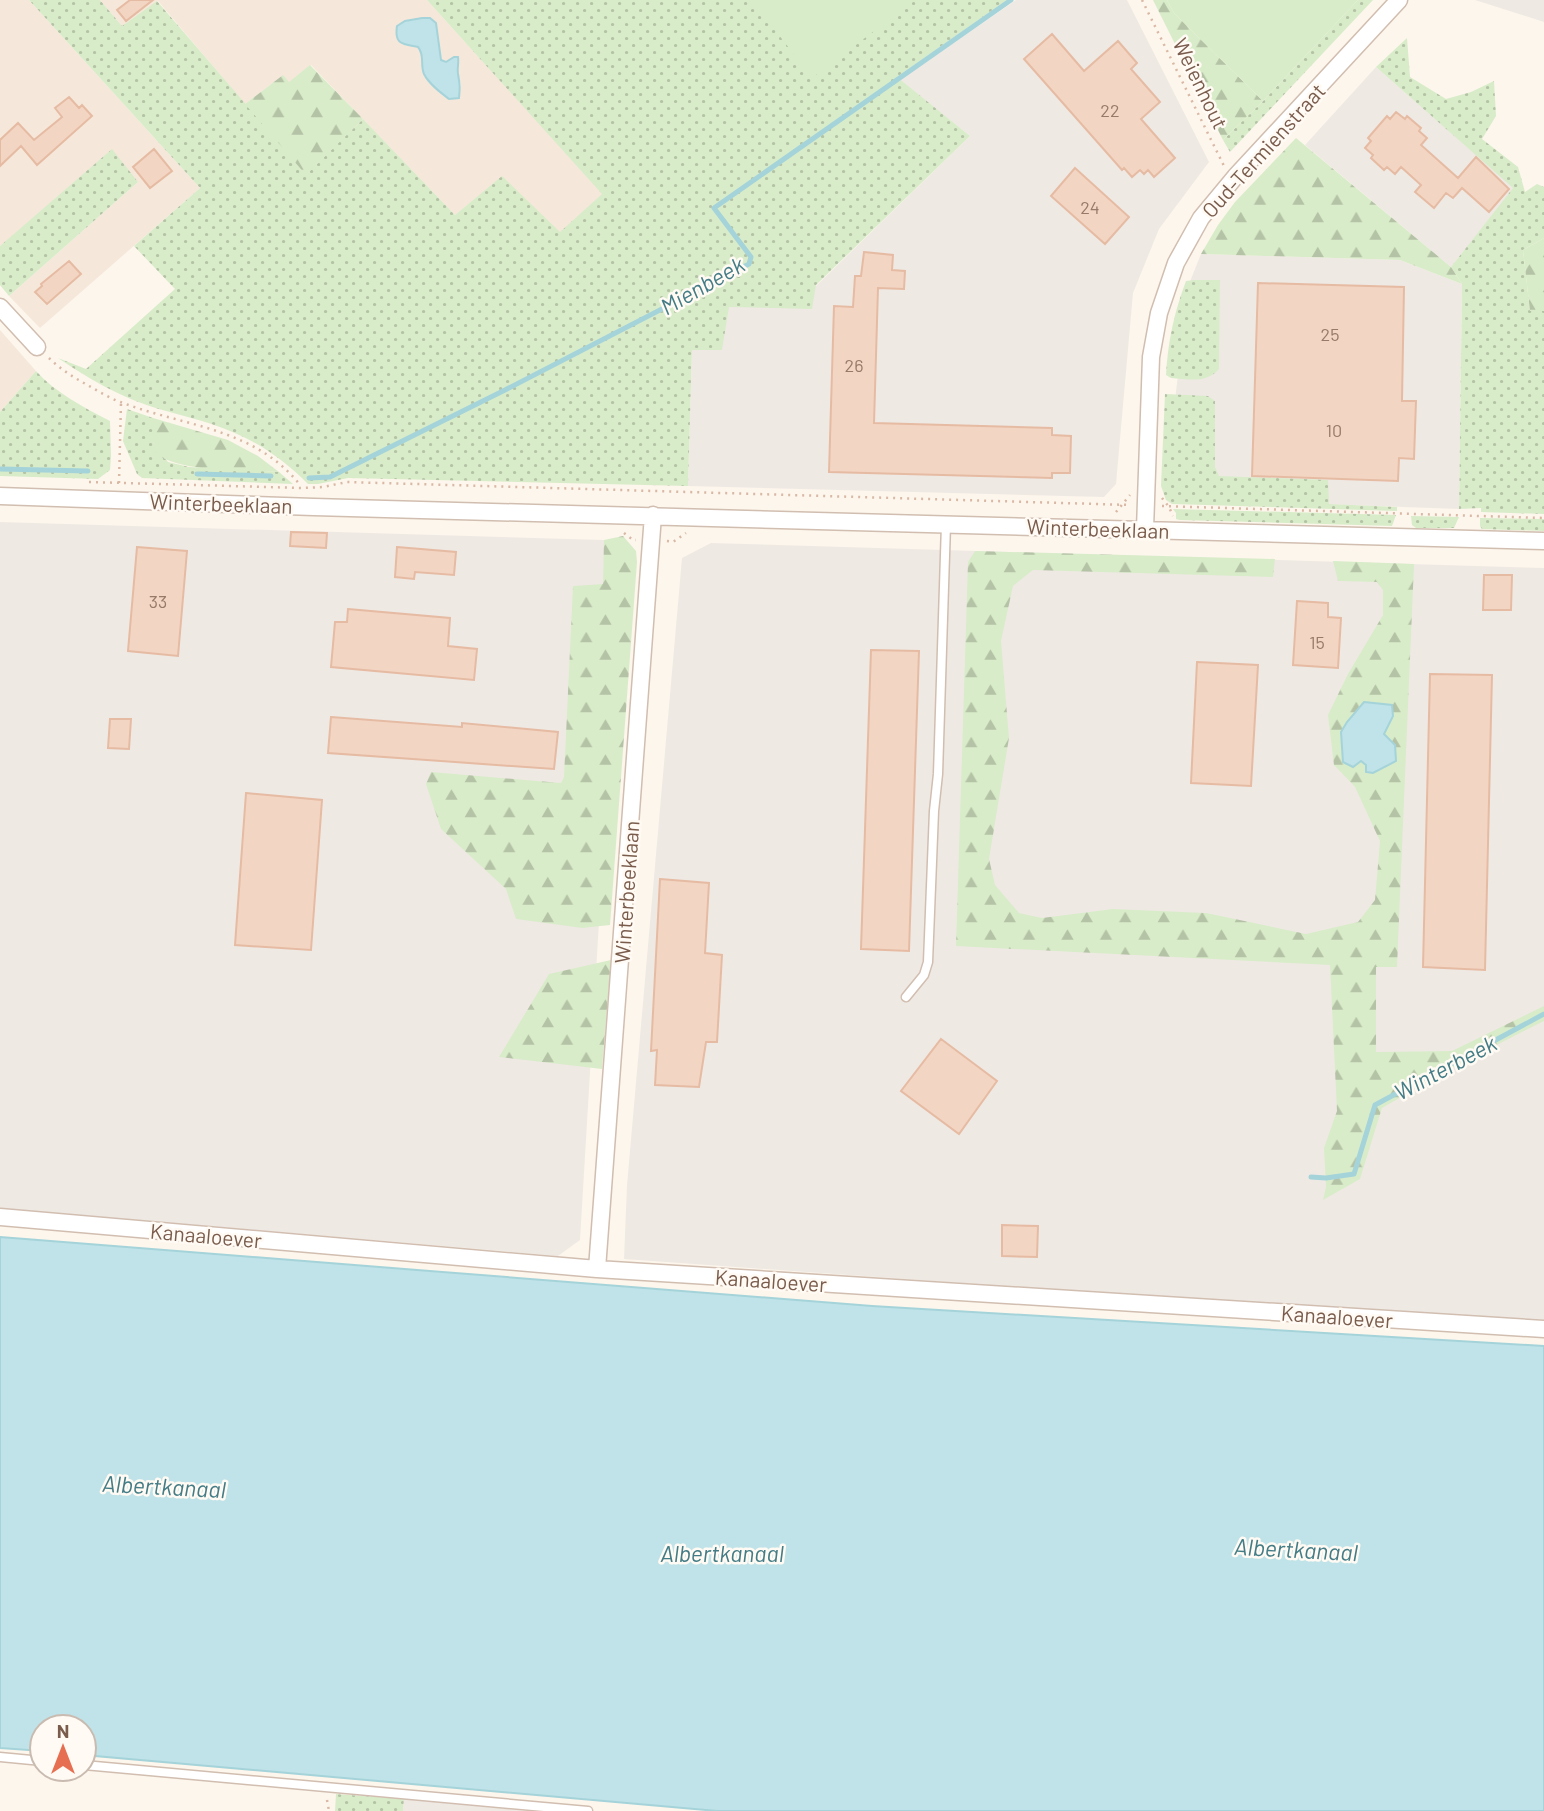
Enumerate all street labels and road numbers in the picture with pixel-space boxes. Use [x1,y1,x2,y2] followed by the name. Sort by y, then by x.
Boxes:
[1168,33,1234,133] street label: Weienhout
[1196,78,1330,222] street label: Oud-Termienstraat
[149,488,293,518] street label: Winterbeeklaan
[1026,513,1170,543] street label: Winterbeeklaan
[609,820,643,964] street label: Winterbeeklaan
[149,1218,263,1252] street label: Kanaaloever
[714,1264,828,1296] street label: Kanaaloever
[1280,1300,1394,1332] street label: Kanaaloever

